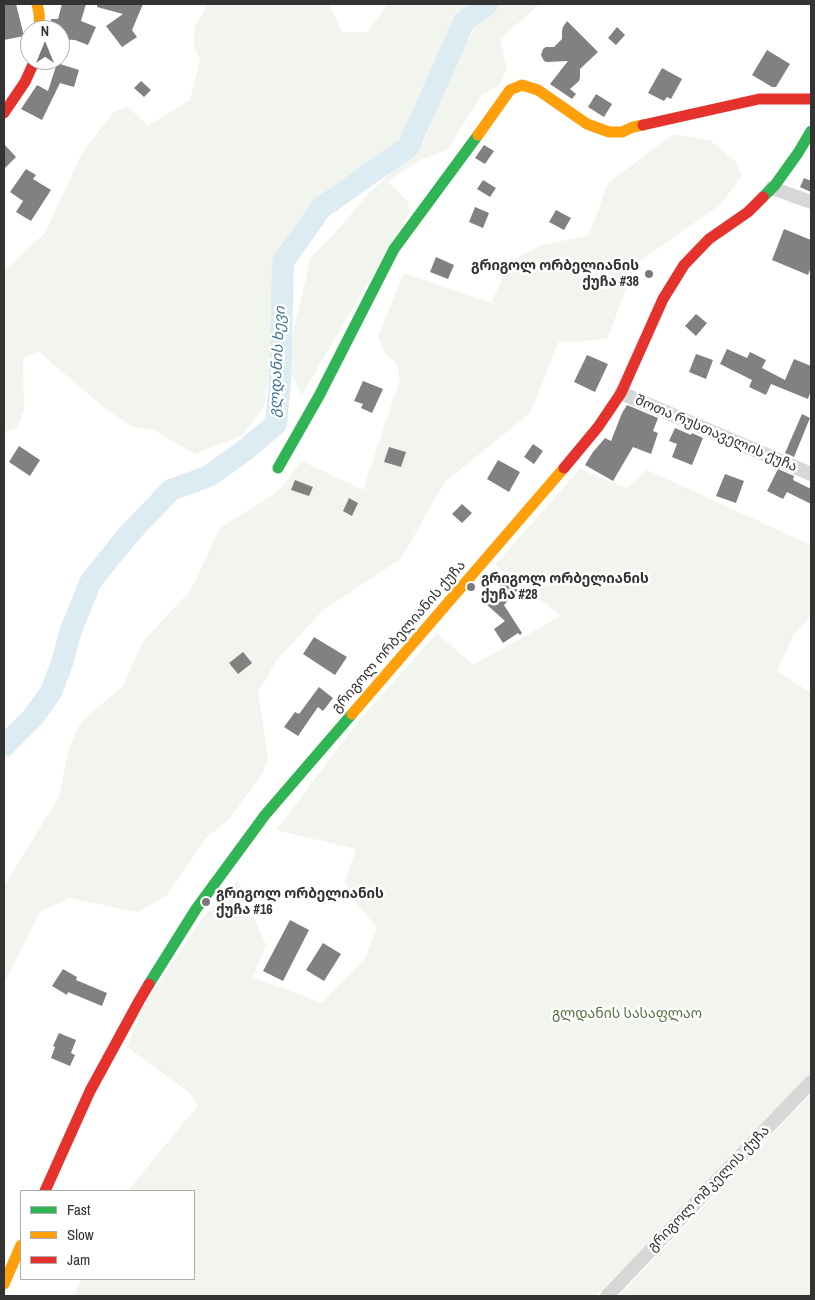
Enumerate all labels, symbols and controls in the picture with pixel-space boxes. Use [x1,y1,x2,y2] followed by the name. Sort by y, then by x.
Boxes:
[20,20,70,70] north arrow
[41,22,49,40] text: N
[471,258,639,290] place label: გრიგოლ ორბელიანის ქუჩა #38
[643,268,655,280] marker: გრიგოლ ორბელიანის ქუჩა #38
[266,306,290,418] water label: გლდანის ხევი
[632,392,800,476] street label: შოთა რუსთაველის ქუჩა
[328,558,470,716] street label: გრიგოლ ორბელიანის ქუჩა
[481,571,649,604] place label: გრიგოლ ორბელიანის ქუჩა #28
[465,581,477,593] marker: გრიგოლ ორბელიანის ქუჩა #28
[216,886,384,919] place label: გრიგოლ ორბელიანის ქუჩა #16
[200,896,212,908] marker: გრიგოლ ორბელიანის ქუჩა #16
[552,1006,702,1022] park label: გლდანის სასაფლაო
[644,1123,774,1255] street label: გრიგოლ ოშკელის ქუჩა
[20,1190,195,1280] legend
[67,1199,90,1220] text: Fast
[67,1224,94,1245] text: Slow
[67,1249,90,1270] text: Jam

